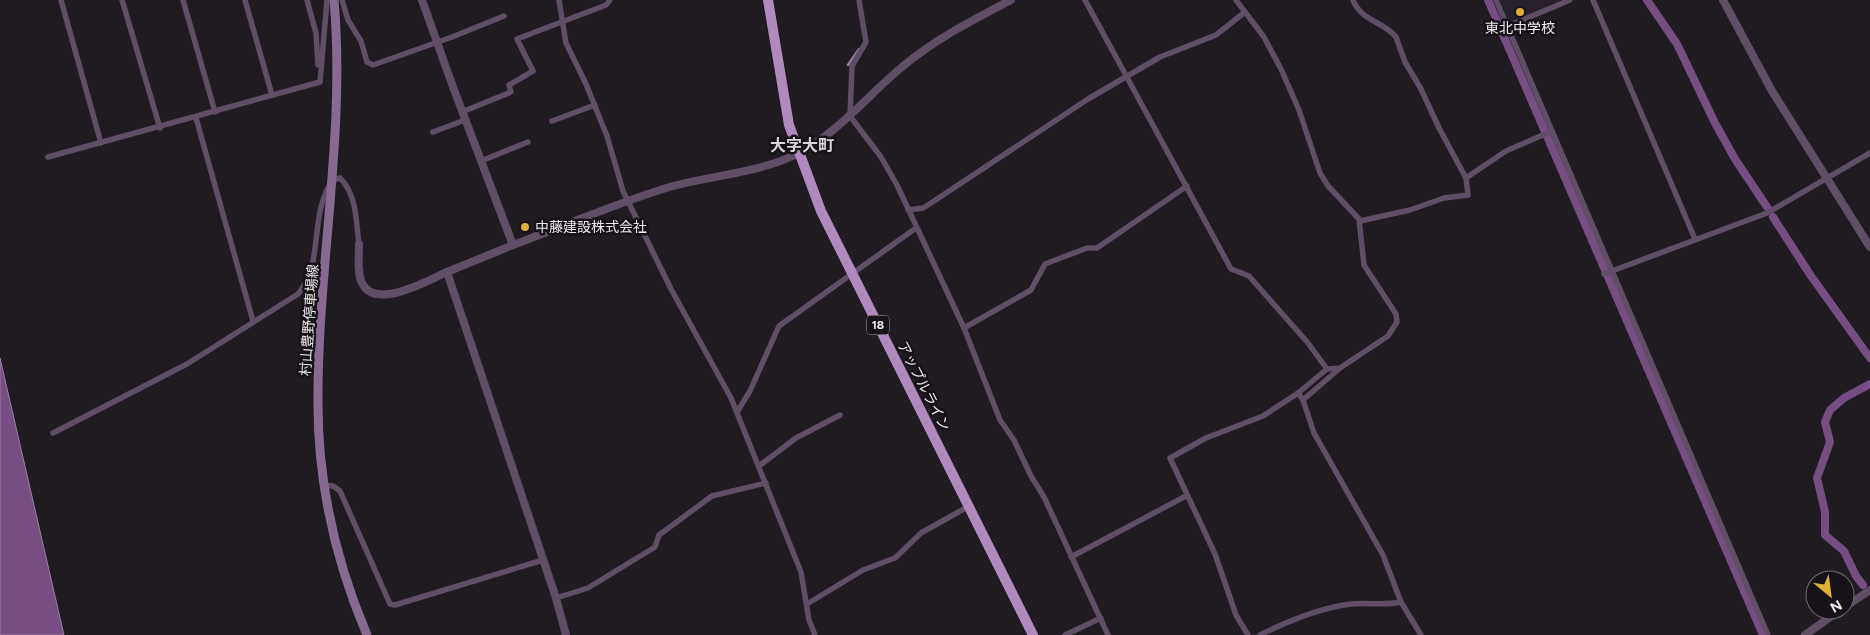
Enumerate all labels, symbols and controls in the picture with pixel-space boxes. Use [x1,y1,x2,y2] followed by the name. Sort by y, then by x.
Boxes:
[1514,6,1526,18] marker: 東北中学校
[1485,20,1555,37] place label: 東北中学校
[770,136,834,155] district label: 大字大町
[535,219,647,236] place label: 中藤建設株式会社
[519,221,531,233] marker: 中藤建設株式会社
[297,264,322,376] street label: 村山豊野停車場線
[867,316,889,334] road number: 18
[894,339,953,434] street label: アップルライン
[1805,570,1855,620] north arrow
[1827,596,1845,616] text: N

